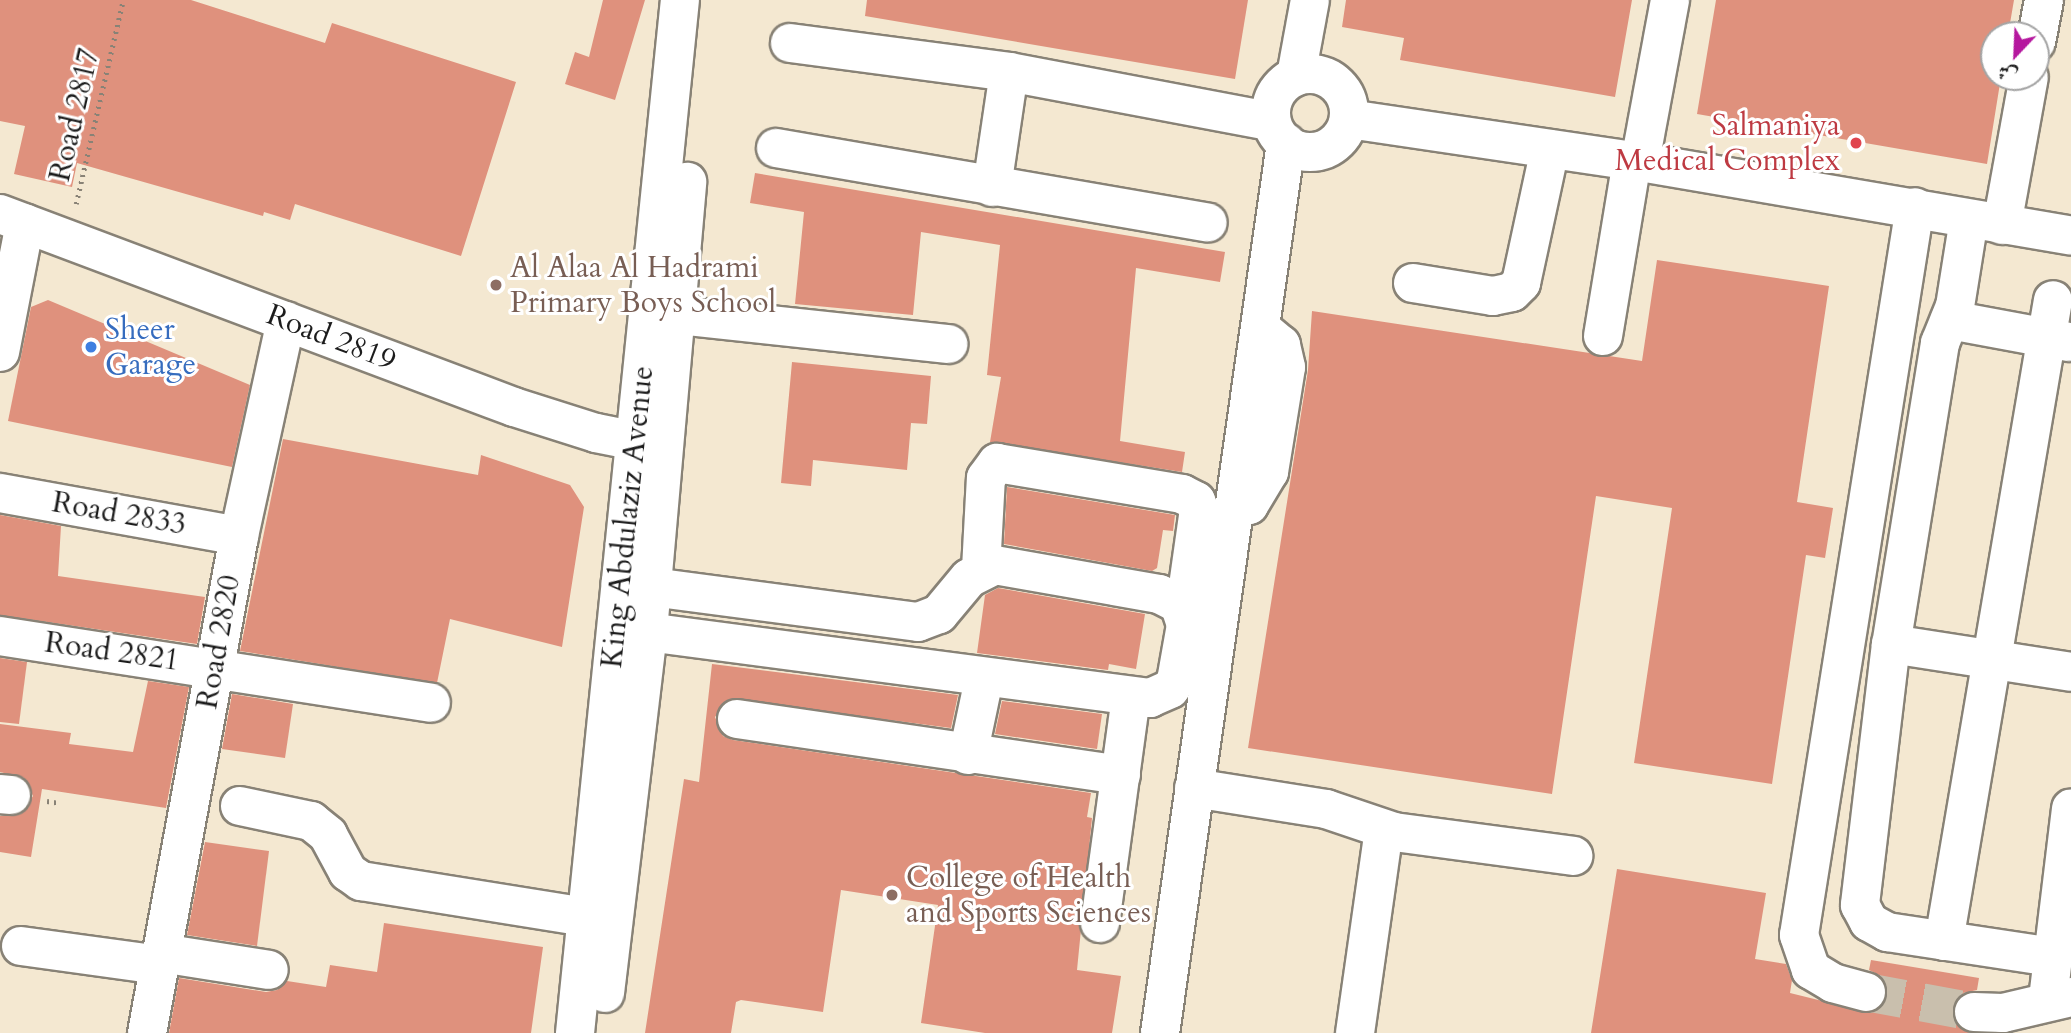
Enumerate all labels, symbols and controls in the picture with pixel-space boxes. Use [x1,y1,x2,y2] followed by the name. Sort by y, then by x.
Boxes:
[1980,21,2050,91] north arrow
[42,45,108,185] street label: Road 2817
[1994,58,2021,89] text: ش
[1615,108,1840,178] place label: Salmaniya Medical Complex
[1846,133,1866,153] marker: Salmaniya Medical Complex
[510,250,776,320] place label: Al Alaa Al Hadrami Primary Boys School
[488,277,504,293] marker: Al Alaa Al Hadrami Primary Boys School
[261,297,401,379] street label: Road 2819
[105,312,196,382] place label: Sheer Garage
[83,339,99,355] marker: Sheer Garage
[594,364,662,670] street label: King Abdulaziz Avenue
[49,485,189,543] street label: Road 2833
[190,572,248,712] street label: Road 2820
[42,625,182,679] street label: Road 2821
[906,860,1151,930] place label: College of Health and Sports Sciences
[884,887,900,903] marker: College of Health and Sports Sciences

